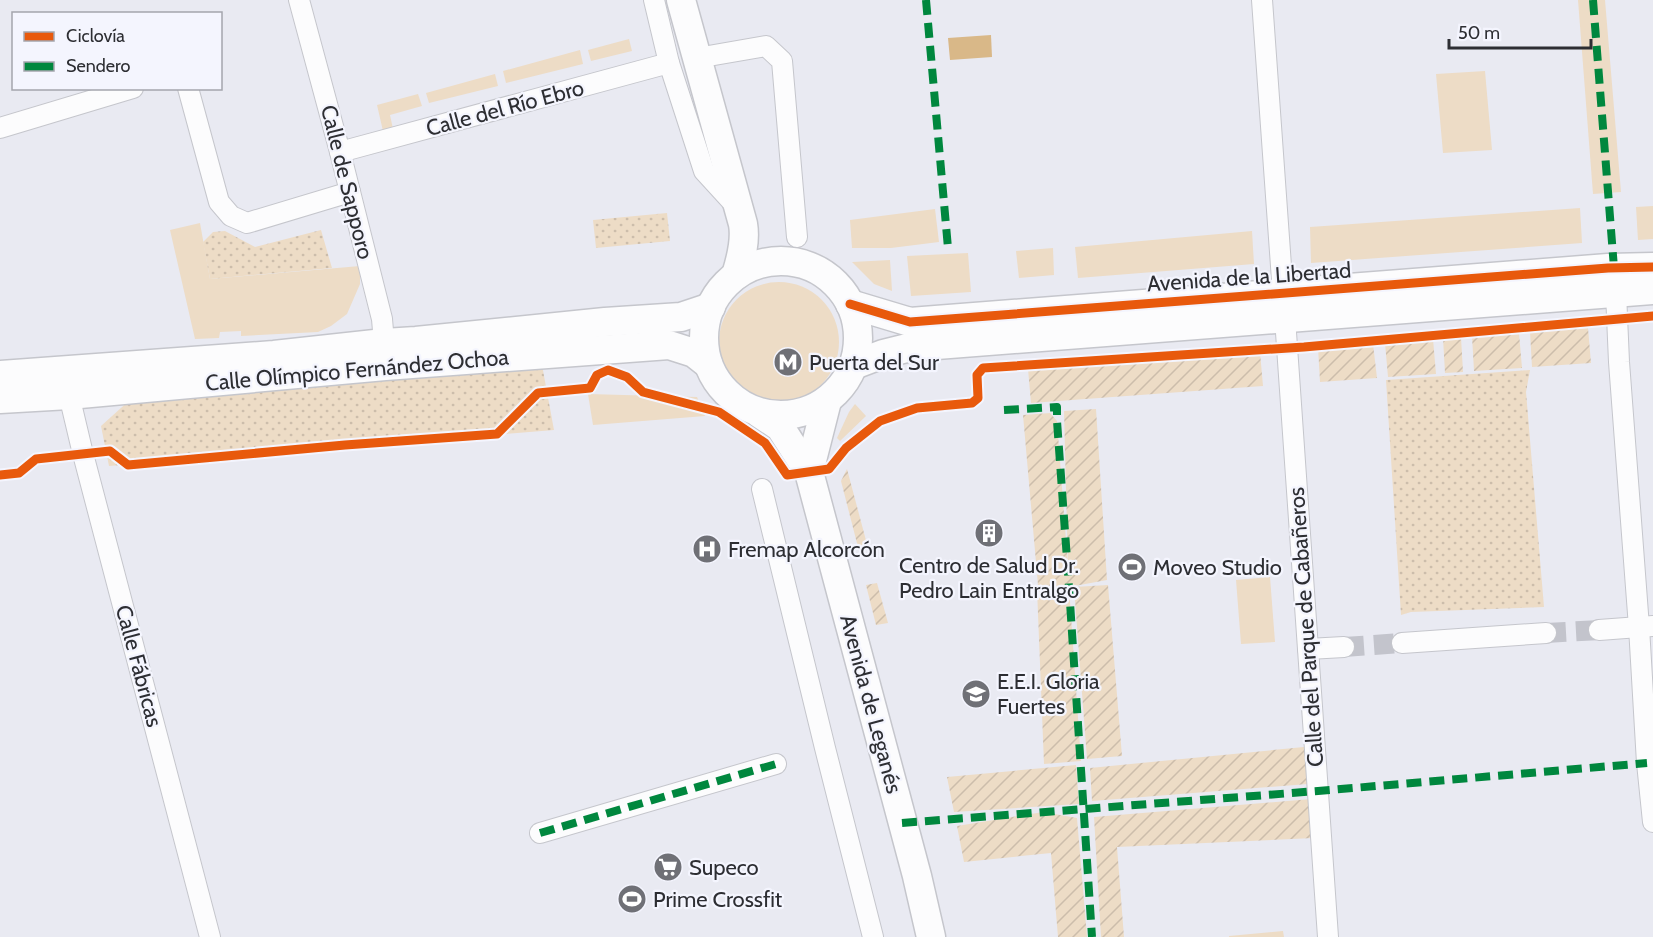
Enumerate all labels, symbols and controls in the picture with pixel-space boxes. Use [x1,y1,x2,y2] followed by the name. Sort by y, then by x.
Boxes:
[12,12,222,90] legend
[1449,12,1592,50] scale bar
[1458,22,1500,44] text: 50 m
[66,25,125,47] text: Ciclovía
[66,55,130,77] text: Sendero
[423,74,587,142] street label: Calle del Río Ebro
[315,102,379,262] street label: Calle de Sapporo
[1146,256,1352,298] street label: Avenida de la Libertad
[204,343,510,397] street label: Calle Olímpico Fernández Ochoa
[772,346,804,378] metro station icon: Puerta del Sur
[809,349,939,376] place label: Puerta del Sur
[1283,486,1329,768] street label: Calle del Parque de Cabañeros
[973,517,1005,549] building icon: Centro de Salud Dr. Pedro Lain Entralgo
[691,533,723,565] hospital icon: Fremap Alcorcón
[728,536,885,563] place label: Fremap Alcorcón
[1116,551,1148,583] sports icon: Moveo Studio
[899,552,1079,604] place label: Centro de Salud Dr. Pedro Lain Entralgo
[1153,554,1282,581] place label: Moveo Studio
[110,602,168,730] street label: Calle Fábricas
[834,612,908,796] street label: Avenida de Leganés
[997,668,1100,720] place label: E.E.I. Gloria Fuertes
[960,678,992,710] school or university icon: E.E.I. Gloria Fuertes
[652,851,684,883] supermarket icon: Supeco
[689,854,759,881] place label: Supeco
[616,883,648,915] sports icon: Prime Crossfit
[653,886,783,913] place label: Prime Crossfit

